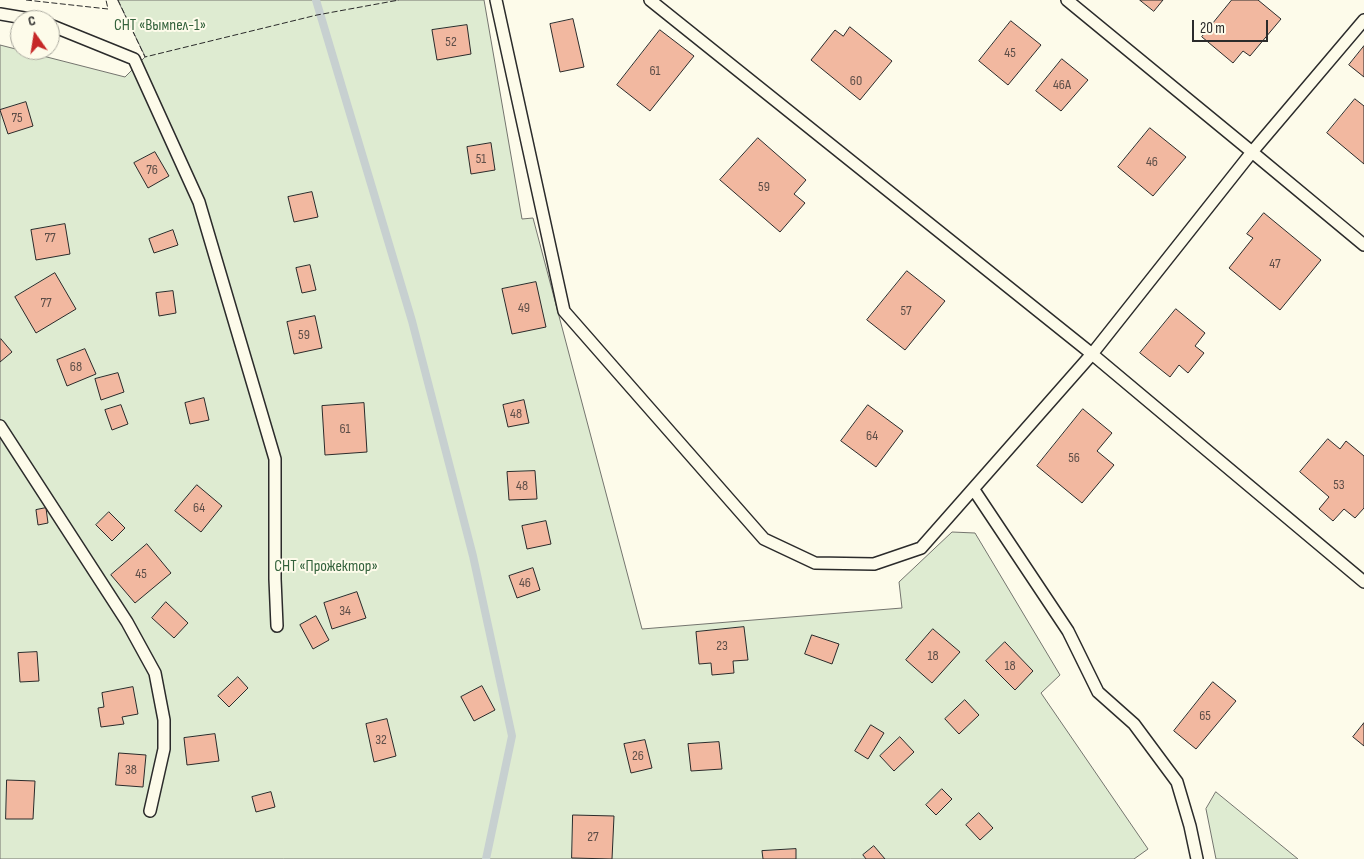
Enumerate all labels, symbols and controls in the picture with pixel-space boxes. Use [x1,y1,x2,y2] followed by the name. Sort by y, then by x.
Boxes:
[10,10,60,60] north arrow
[1194,10,1270,42] scale bar
[26,12,37,30] text: С
[114,16,206,36] park label: СНТ «Вымпел-1»
[1200,19,1225,38] text: 20 m
[445,34,457,50] house number: 52
[1004,45,1016,61] house number: 45
[649,63,661,79] house number: 61
[850,73,862,89] house number: 60
[1053,77,1071,93] house number: 46А
[11,110,23,126] house number: 75
[476,151,486,167] house number: 51
[1146,154,1158,170] house number: 46
[146,162,158,178] house number: 76
[758,179,770,195] house number: 59
[44,230,56,246] house number: 77
[1269,256,1281,272] house number: 47
[40,295,52,311] house number: 77
[518,300,530,316] house number: 49
[900,303,912,319] house number: 57
[298,327,310,343] house number: 59
[70,359,82,375] house number: 68
[510,406,522,422] house number: 48
[339,421,351,437] house number: 61
[866,428,878,444] house number: 64
[1068,450,1080,466] house number: 56
[1333,477,1345,493] house number: 53
[516,478,528,494] house number: 48
[193,500,205,516] house number: 64
[274,557,378,577] park label: СНТ «Прожектор»
[135,566,147,582] house number: 45
[519,575,531,591] house number: 46
[339,603,351,619] house number: 34
[716,638,728,654] house number: 23
[927,648,939,664] house number: 18
[1004,658,1016,674] house number: 18
[1199,708,1211,724] house number: 65
[375,732,387,748] house number: 32
[632,748,644,764] house number: 26
[125,762,137,778] house number: 38
[587,829,599,845] house number: 27

